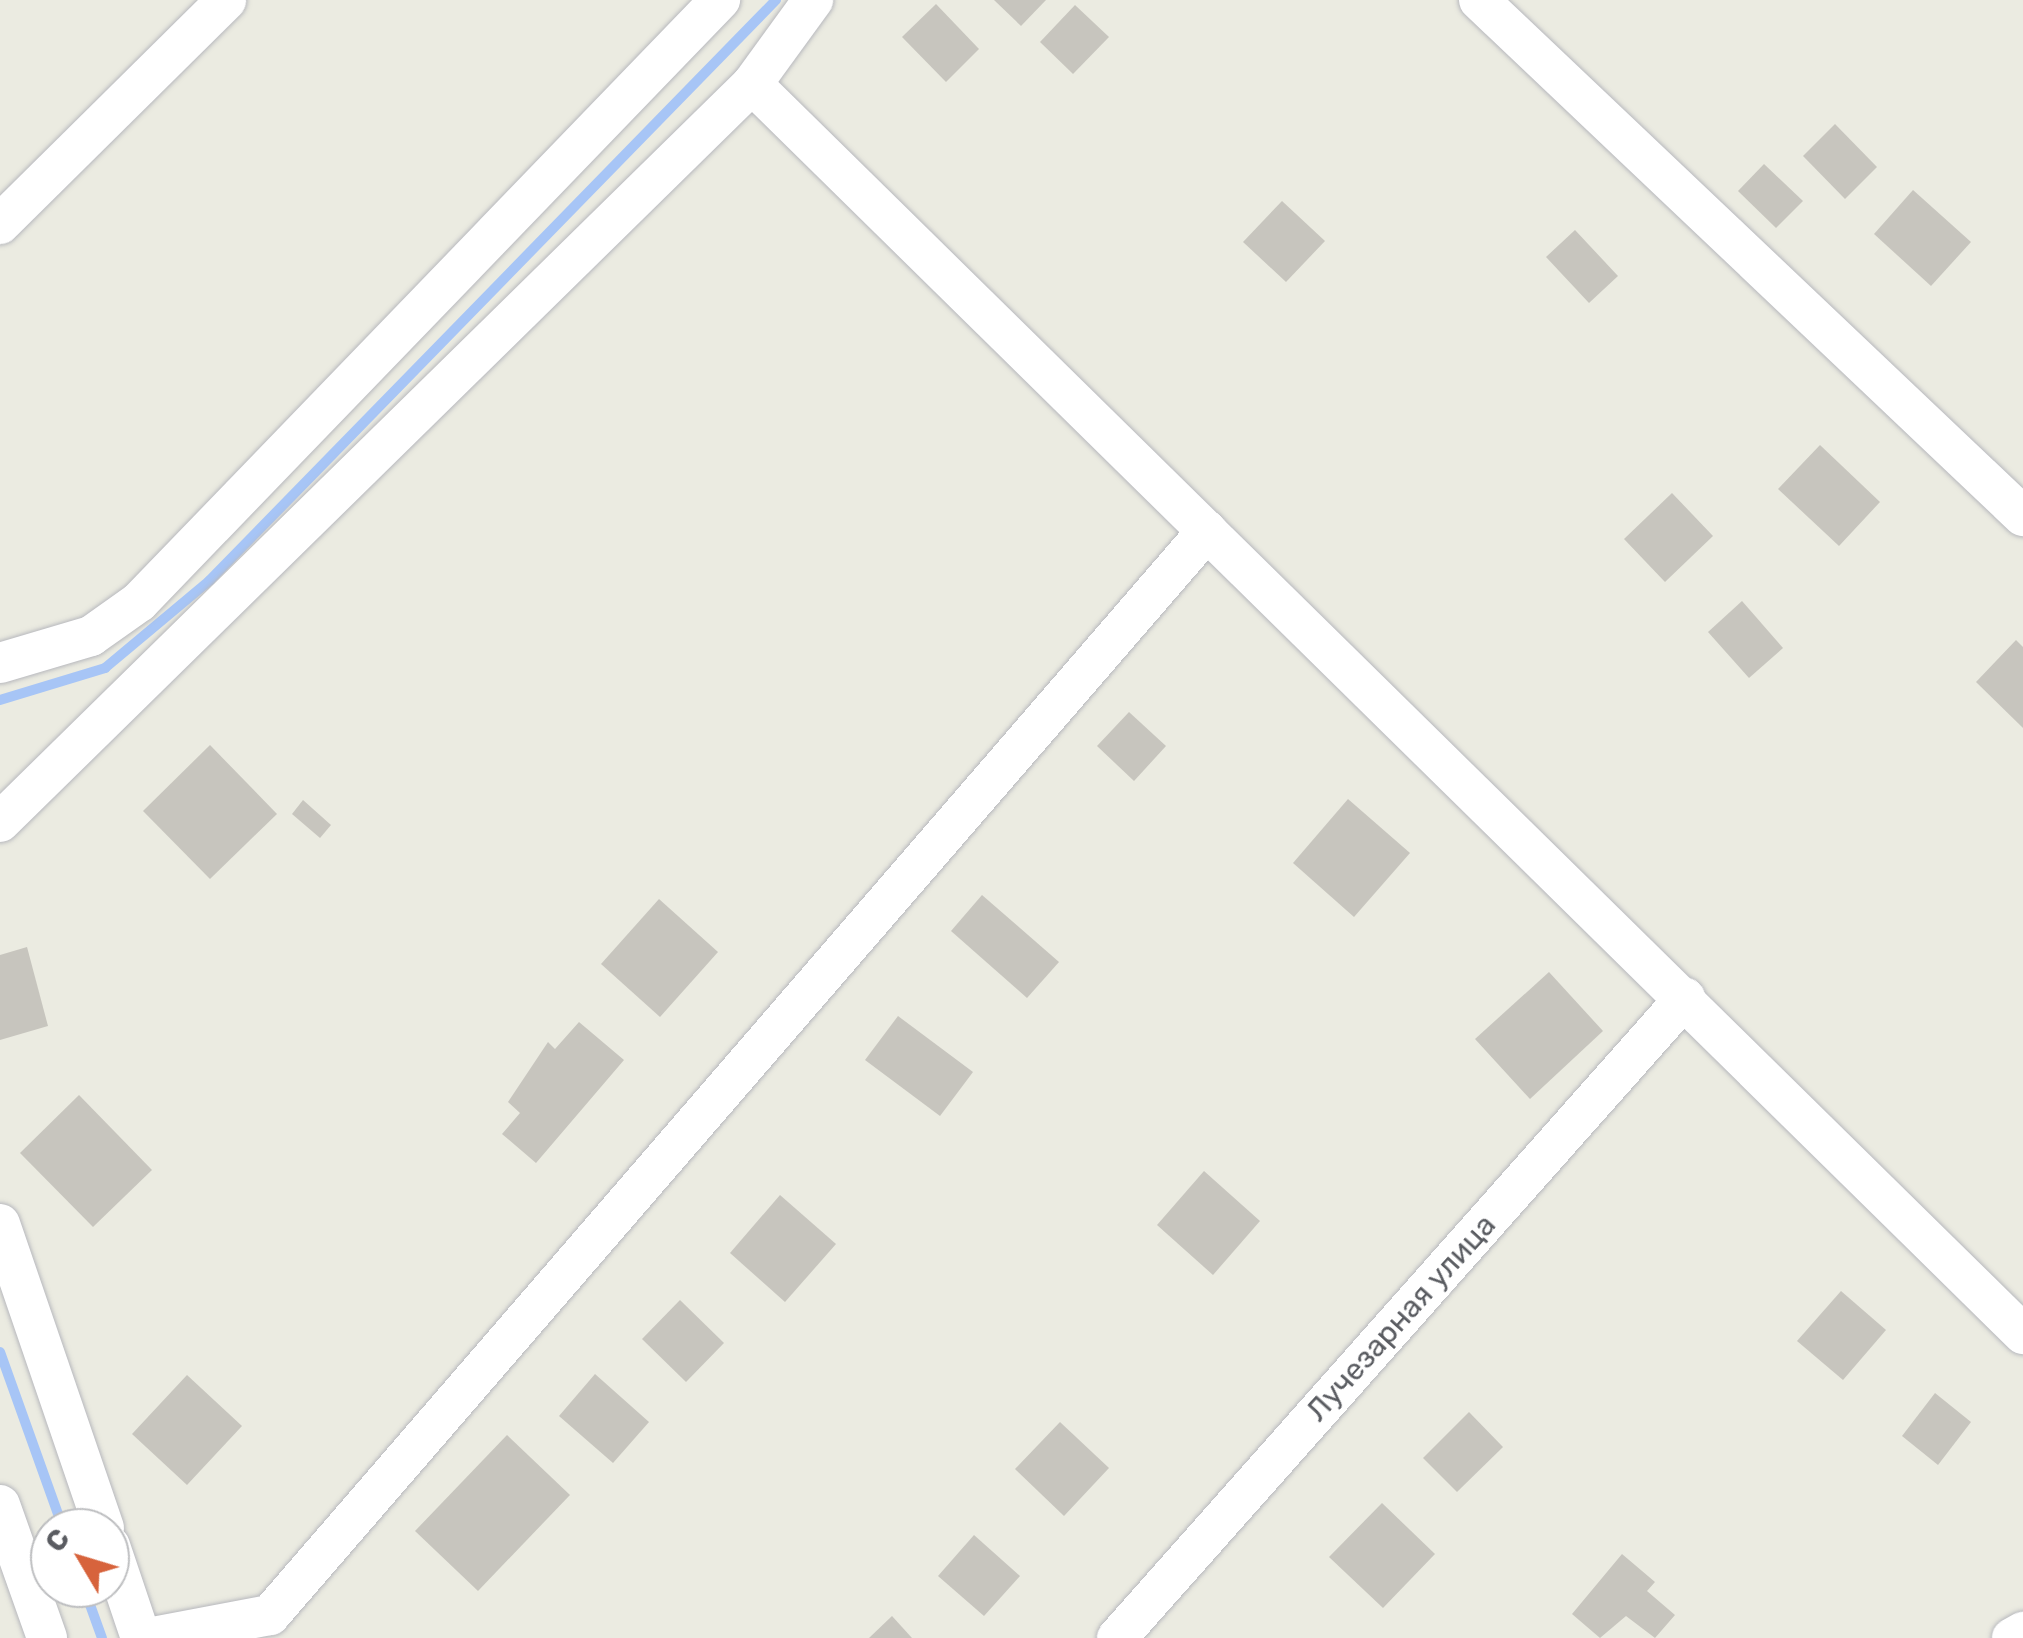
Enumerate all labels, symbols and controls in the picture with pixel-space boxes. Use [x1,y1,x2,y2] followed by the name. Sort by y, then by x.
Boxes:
[1299,1207,1503,1429] street label: Лучезарная улица
[30,1508,130,1608] north arrow
[38,1523,77,1558] text: С

